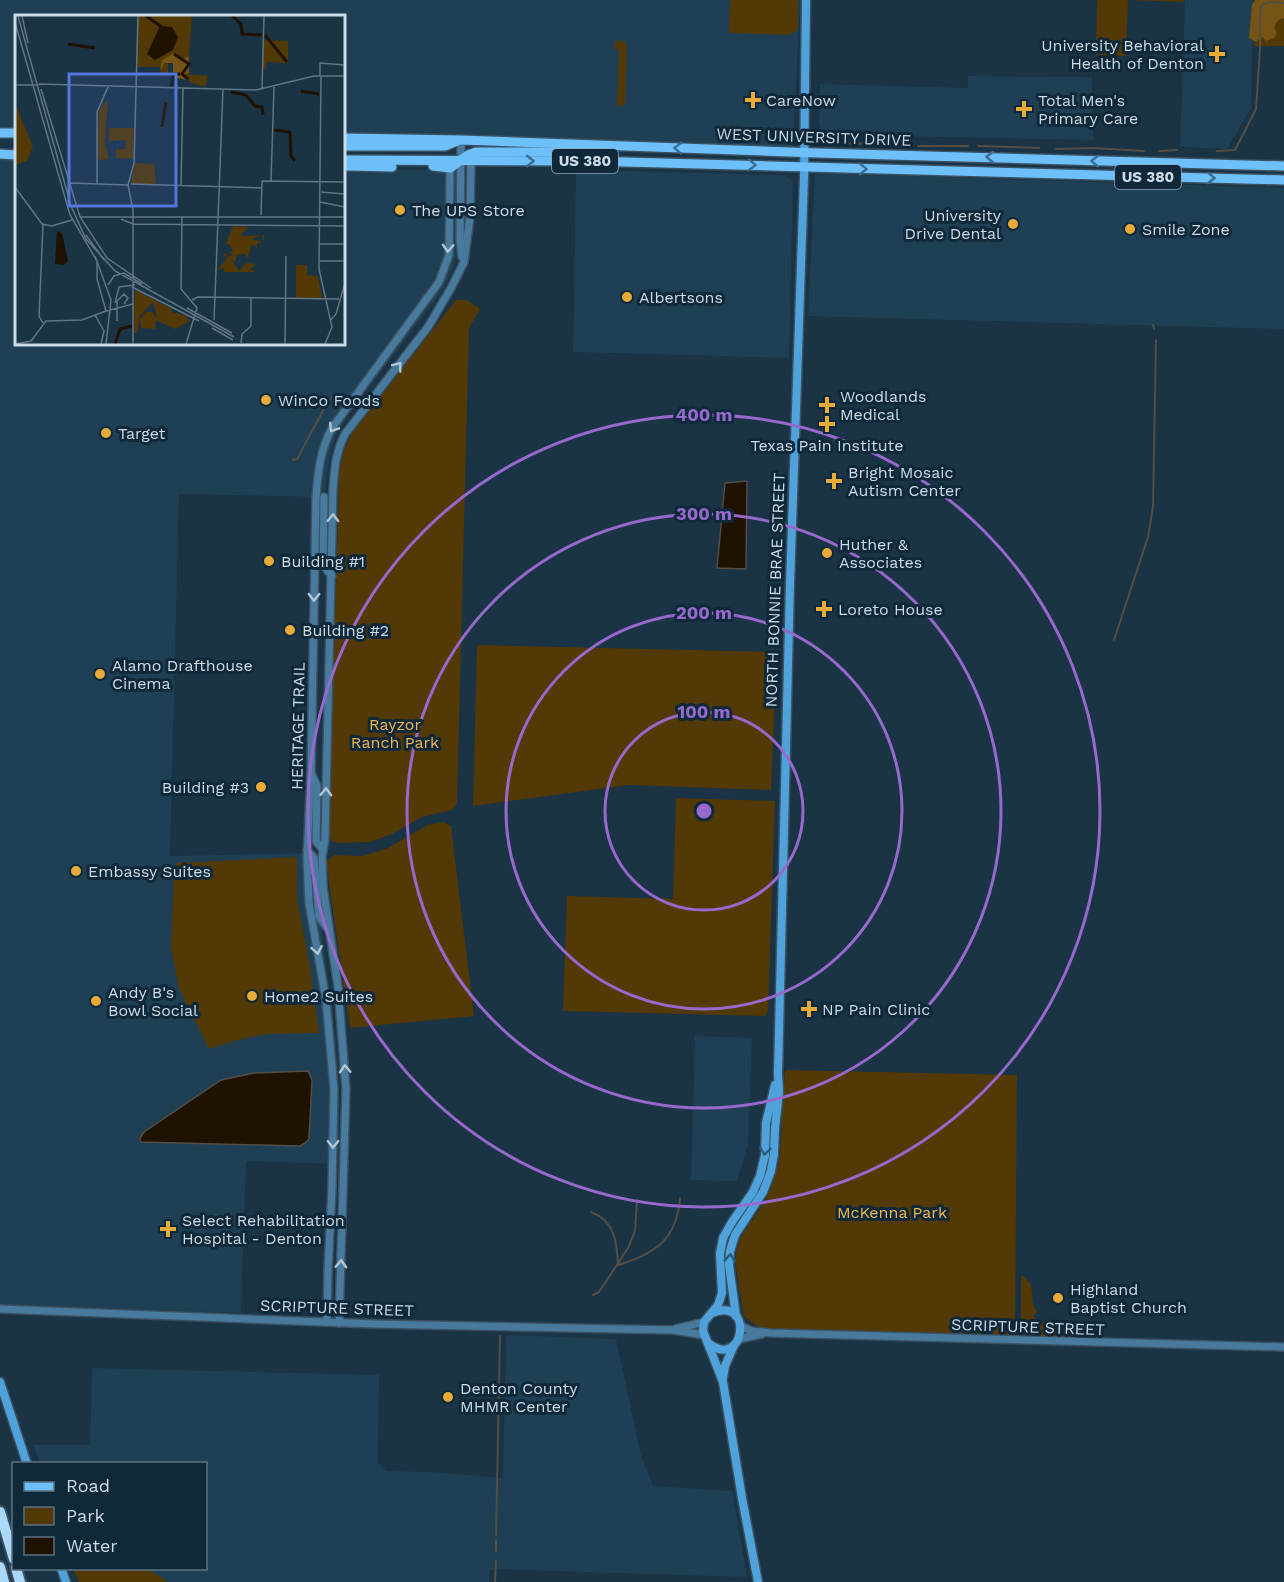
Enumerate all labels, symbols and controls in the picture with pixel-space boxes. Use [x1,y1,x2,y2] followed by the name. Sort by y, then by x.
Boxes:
[15,15,345,345] inset map
[1041,36,1204,73] place label: University Behavioral Health of Denton
[1208,45,1226,63] marker: University Behavioral Health of Denton
[744,91,762,109] marker: CareNow
[766,91,836,110] place label: CareNow
[1038,91,1138,128] place label: Total Men's Primary Care
[1015,100,1033,118] marker: Total Men's Primary Care
[716,124,912,150] street label: WEST UNIVERSITY DRIVE
[673,141,682,154] one-way arrow
[552,149,618,173] road number: US 380
[985,151,994,163] one-way arrow
[1090,154,1099,167] one-way arrow
[525,155,534,167] one-way arrow
[747,159,756,172] one-way arrow
[858,162,867,175] one-way arrow
[1115,165,1181,189] road number: US 380
[1207,172,1216,185] one-way arrow
[412,201,525,220] place label: The UPS Store
[393,203,407,217] marker: The UPS Store
[905,206,1002,243] place label: University Drive Dental
[1006,217,1020,231] marker: University Drive Dental
[1142,220,1230,239] place label: Smile Zone
[1123,222,1137,236] marker: Smile Zone
[442,243,455,252] one-way arrow
[639,288,723,307] place label: Albertsons
[620,290,634,304] marker: Albertsons
[390,362,401,373] one-way arrow
[840,387,926,424] place label: Woodlands Medical
[278,391,380,410] place label: WinCo Foods
[259,393,273,407] marker: WinCo Foods
[818,396,836,414] marker: Woodlands Medical
[676,404,732,425] text: 400 m
[818,415,836,433] marker: Texas Pain Institute
[329,421,340,432] one-way arrow
[118,424,166,443] place label: Target
[99,426,113,440] marker: Target
[750,436,904,455] place label: Texas Pain Institute
[848,463,961,500] place label: Bright Mosaic Autism Center
[761,472,789,708] street label: NORTH BONNIE BRAE STREET
[825,472,843,490] marker: Bright Mosaic Autism Center
[676,503,732,524] text: 300 m
[326,514,339,523] one-way arrow
[839,535,922,572] place label: Huther & Associates
[820,546,834,560] marker: Huther & Associates
[281,552,365,571] place label: Building #1
[262,554,276,568] marker: Building #1
[308,593,320,602] one-way arrow
[815,600,833,618] marker: Loreto House
[838,600,943,619] place label: Loreto House
[676,602,732,623] text: 200 m
[302,621,389,640] place label: Building #2
[283,623,297,637] marker: Building #2
[112,656,253,693] place label: Alamo Drafthouse Cinema
[287,662,309,790] street label: HERITAGE TRAIL
[93,667,107,681] marker: Alamo Drafthouse Cinema
[677,701,731,722] text: 100 m
[351,715,439,752] park label: Rayzor Ranch Park
[162,778,249,797] place label: Building #3
[254,780,268,794] marker: Building #3
[320,787,332,796] one-way arrow
[694,801,714,821] centre of rings
[88,862,211,881] place label: Embassy Suites
[69,864,83,878] marker: Embassy Suites
[310,945,323,955] one-way arrow
[108,983,198,1020] place label: Andy B's Bowl Social
[264,987,373,1006] place label: Home2 Suites
[245,989,259,1003] marker: Home2 Suites
[89,994,103,1008] marker: Andy B's Bowl Social
[800,1000,818,1018] marker: NP Pain Clinic
[822,1000,930,1019] place label: NP Pain Clinic
[338,1065,351,1074] one-way arrow
[327,1140,339,1149] one-way arrow
[759,1146,771,1155] one-way arrow
[837,1203,947,1222] park label: McKenna Park
[182,1211,345,1248] place label: Select Rehabilitation Hospital - Denton
[159,1220,177,1238] marker: Select Rehabilitation Hospital - Denton
[723,1254,736,1263] one-way arrow
[335,1260,347,1269] one-way arrow
[1070,1280,1187,1317] place label: Highland Baptist Church
[1051,1291,1065,1305] marker: Highland Baptist Church
[260,1296,415,1320] street label: SCRIPTURE STREET
[951,1315,1106,1339] street label: SCRIPTURE STREET
[460,1379,578,1416] place label: Denton County MHMR Center
[441,1390,455,1404] marker: Denton County MHMR Center
[12,1462,207,1570] legend
[66,1475,110,1496] text: Road
[66,1505,105,1526] text: Park
[66,1535,118,1556] text: Water

